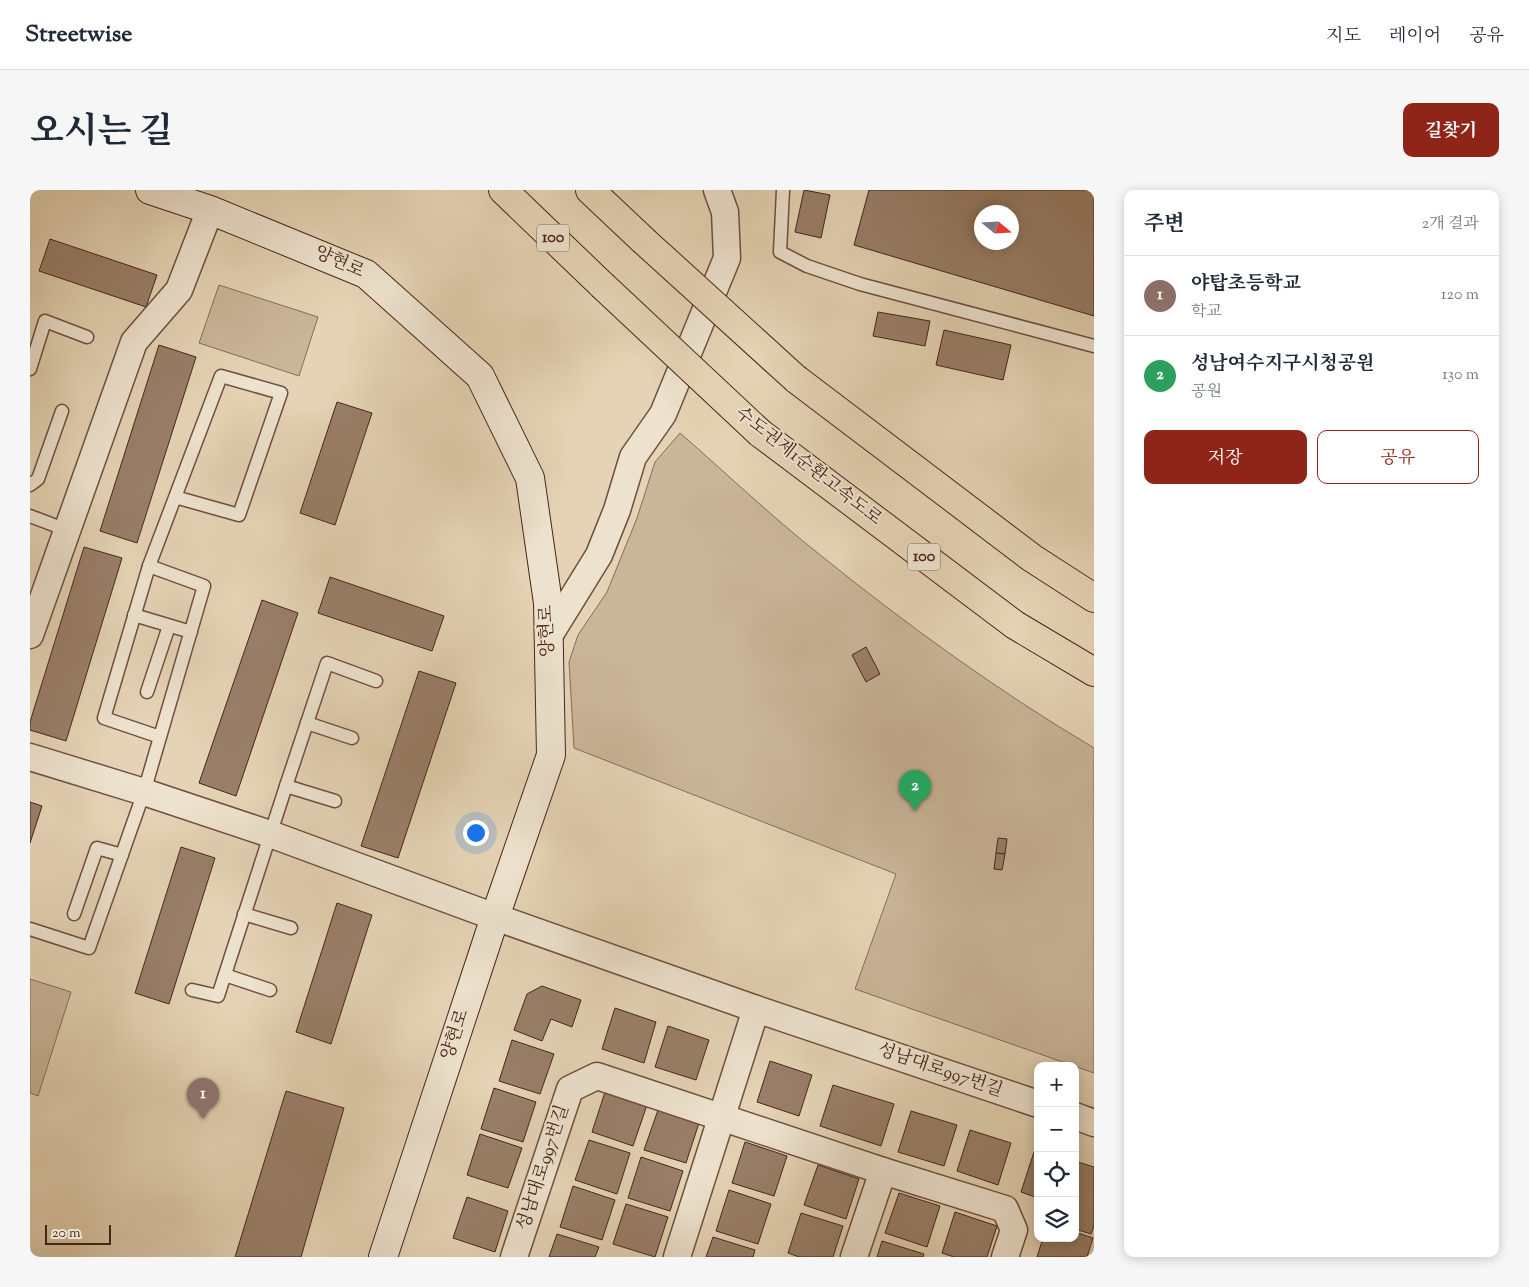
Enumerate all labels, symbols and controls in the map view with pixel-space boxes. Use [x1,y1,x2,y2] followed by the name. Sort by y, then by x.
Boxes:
[25,18,132,52] text: Streetwise
[1326,24,1361,50] text: 지도
[1389,24,1441,50] text: 레이어
[1469,24,1504,50] text: 공유
[1403,103,1499,157] button: 길찾기
[30,108,173,159] text: 오시는 길
[974,205,1019,250] north arrow
[1144,210,1185,240] text: 주변
[1422,213,1479,236] text: 2개 결과
[537,224,569,252] road number: 100
[310,241,368,285] street label: 양현로
[1191,271,1301,298] text: 야탑초등학교
[1157,284,1163,307] text: 1
[1441,284,1479,307] text: 120 m
[1191,301,1222,324] text: 학교
[1191,351,1375,378] text: 성남여수지구시청공원
[1156,364,1164,387] text: 2
[1442,364,1479,387] text: 130 m
[1191,381,1222,404] text: 공원
[729,401,887,533] street label: 수도권제1순환고속도로
[1144,430,1307,484] button: 저장
[1317,430,1479,484] button: 공유
[908,544,940,571] road number: 100
[534,604,562,658] street label: 양현로
[899,770,931,811] pin: 2
[463,820,489,846] your location
[436,1006,476,1064] street label: 양현로
[874,1037,1006,1105] street label: 성남대로997번길
[1034,1062,1079,1242] map controls
[1034,1062,1079,1107] button: +
[187,1078,219,1119] pin: 1
[511,1102,577,1234] street label: 성남대로997번길
[1034,1107,1079,1152] button: −
[1034,1152,1079,1197] button: locate
[1034,1197,1079,1242] button: layers
[45,1222,111,1245] scale bar
[52,1224,81,1244] text: 20 m

